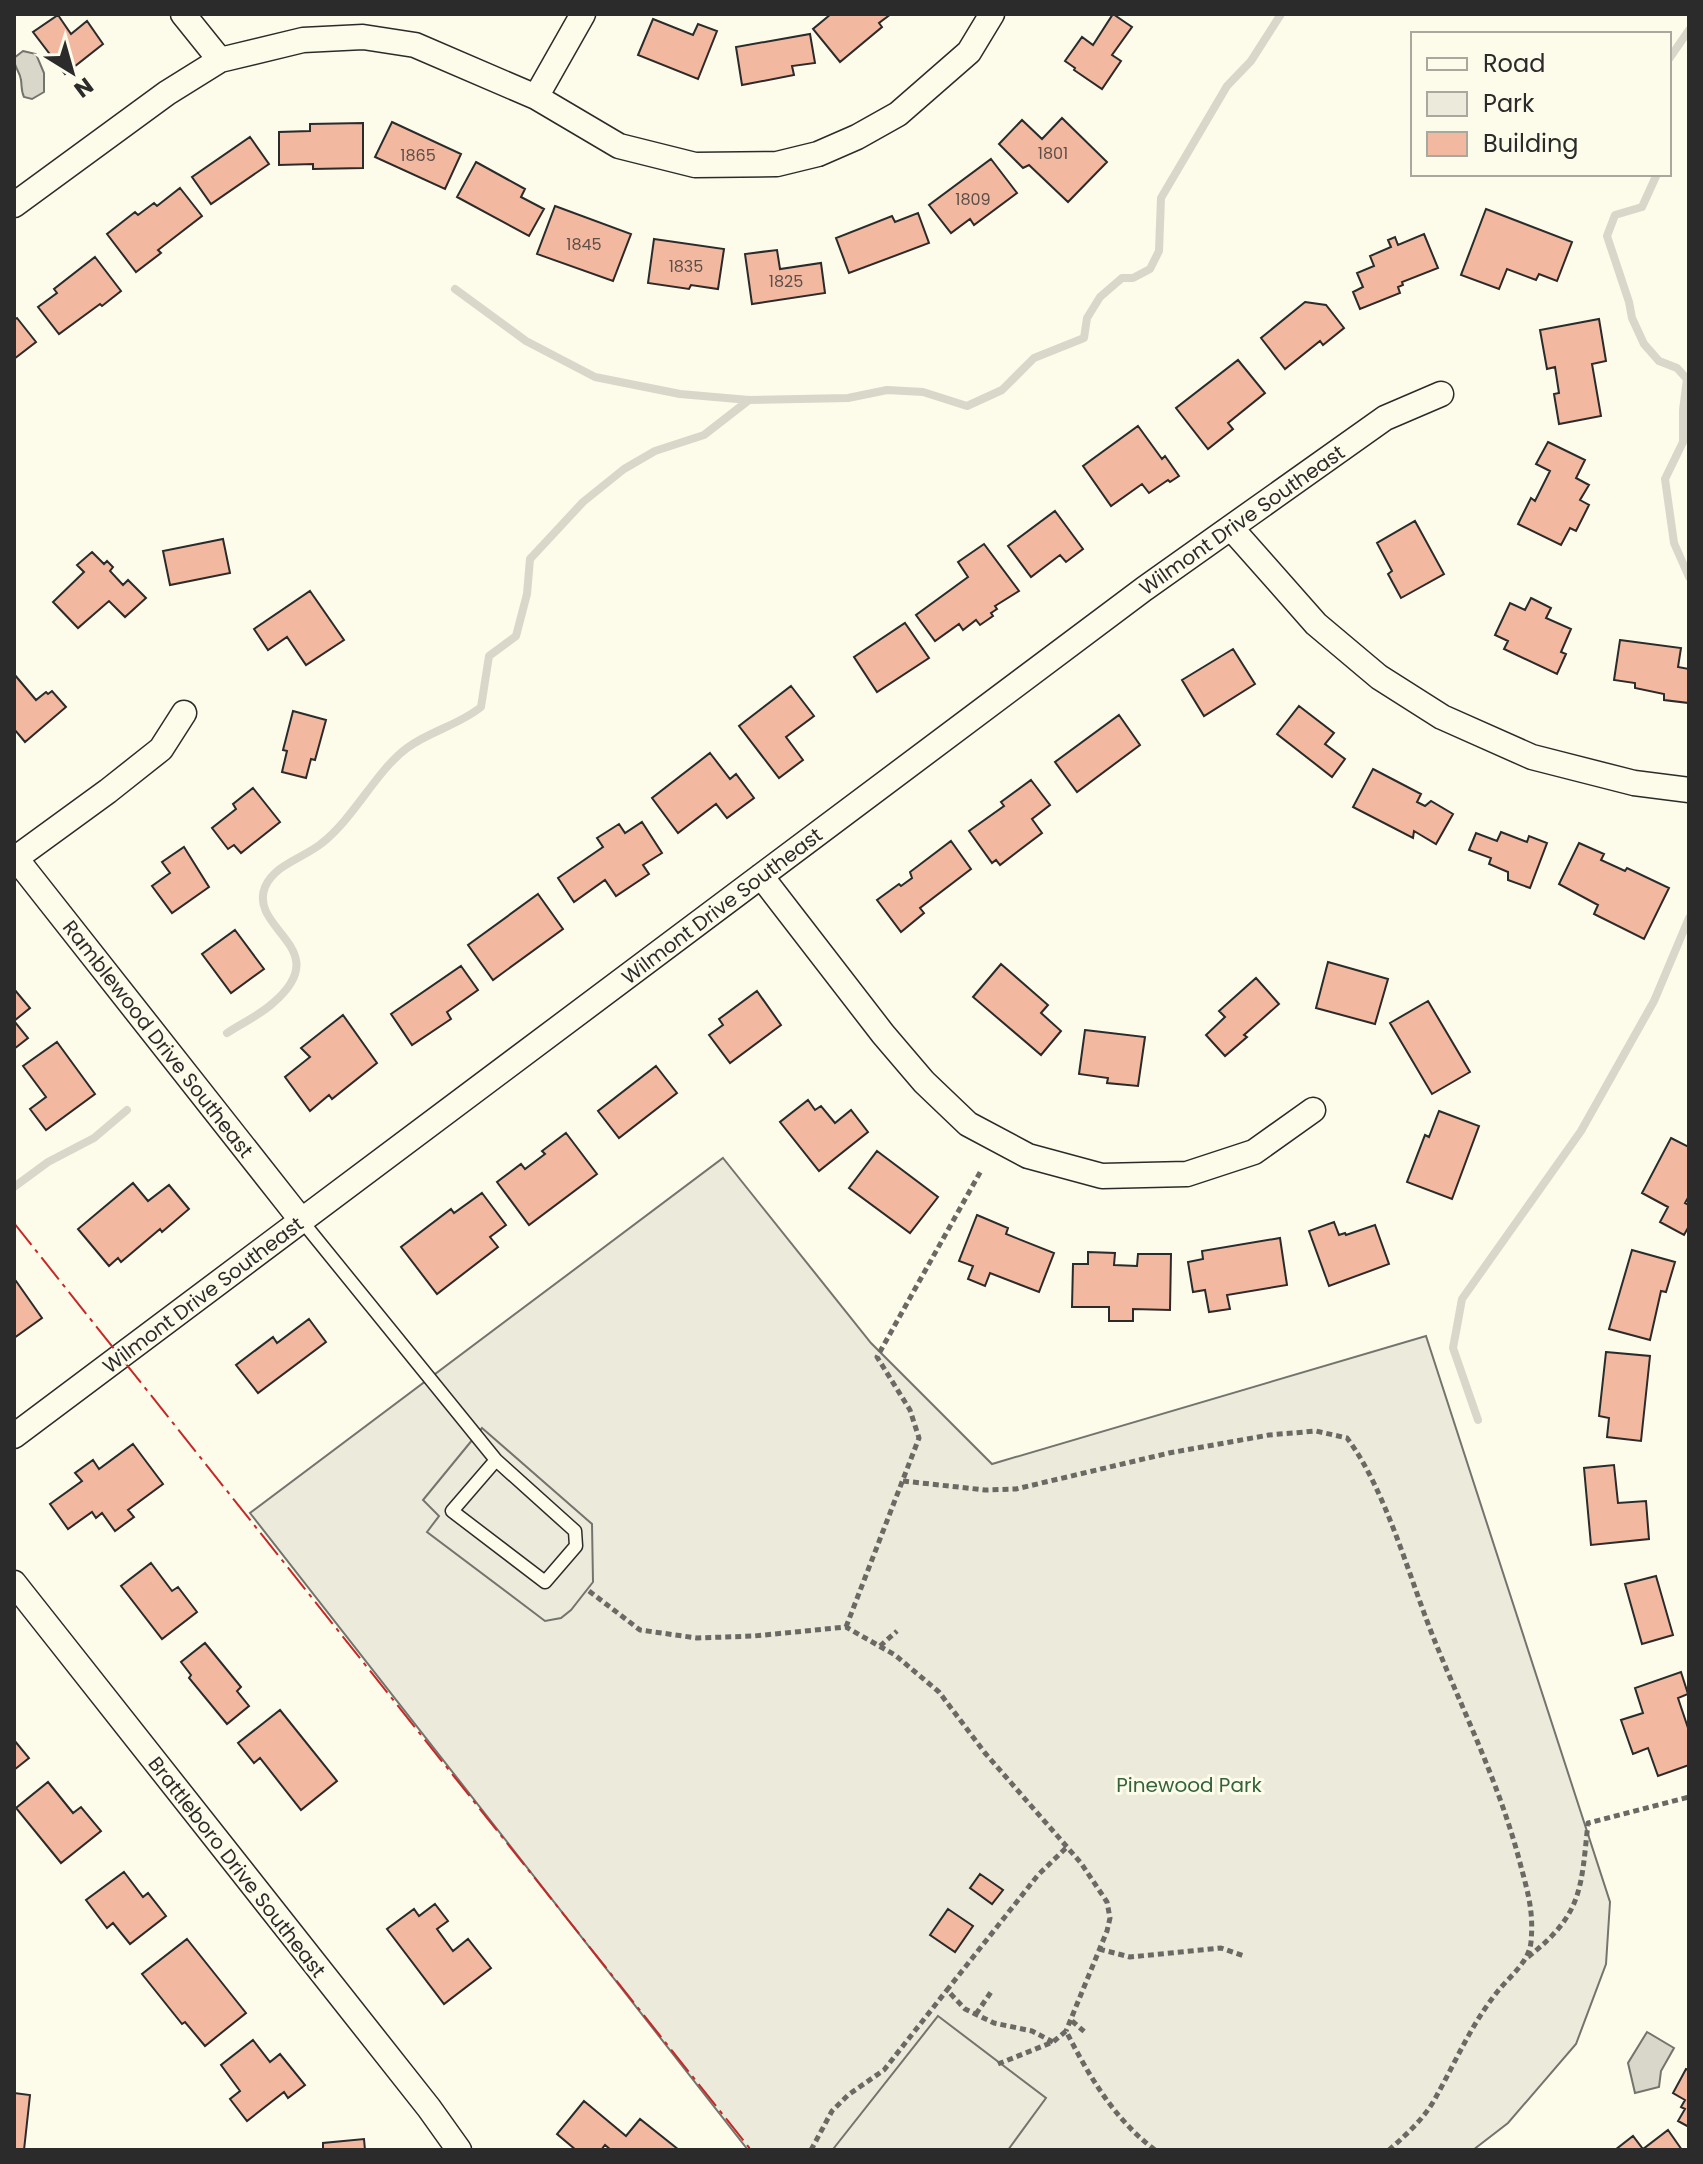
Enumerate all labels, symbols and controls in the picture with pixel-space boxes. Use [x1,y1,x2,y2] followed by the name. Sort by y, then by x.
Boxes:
[32,32,112,112] north arrow
[1411,32,1671,176] legend
[1483,47,1545,80] text: Road
[68,70,100,105] text: N
[1483,87,1535,120] text: Park
[1483,127,1579,160] text: Building
[1038,142,1068,165] house number: 1801
[400,144,436,167] house number: 1865
[955,188,991,211] house number: 1809
[566,233,602,256] house number: 1845
[669,255,703,278] house number: 1835
[769,270,803,293] house number: 1825
[1134,438,1350,602] street label: Wilmont Drive Southeast
[616,821,828,991] street label: Wilmont Drive Southeast
[56,914,260,1164] street label: Ramblewood Drive Southeast
[97,1210,309,1380] street label: Wilmont Drive Southeast
[142,1751,332,1983] street label: Brattleboro Drive Southeast
[1116,1771,1262,1799] park label: Pinewood Park

